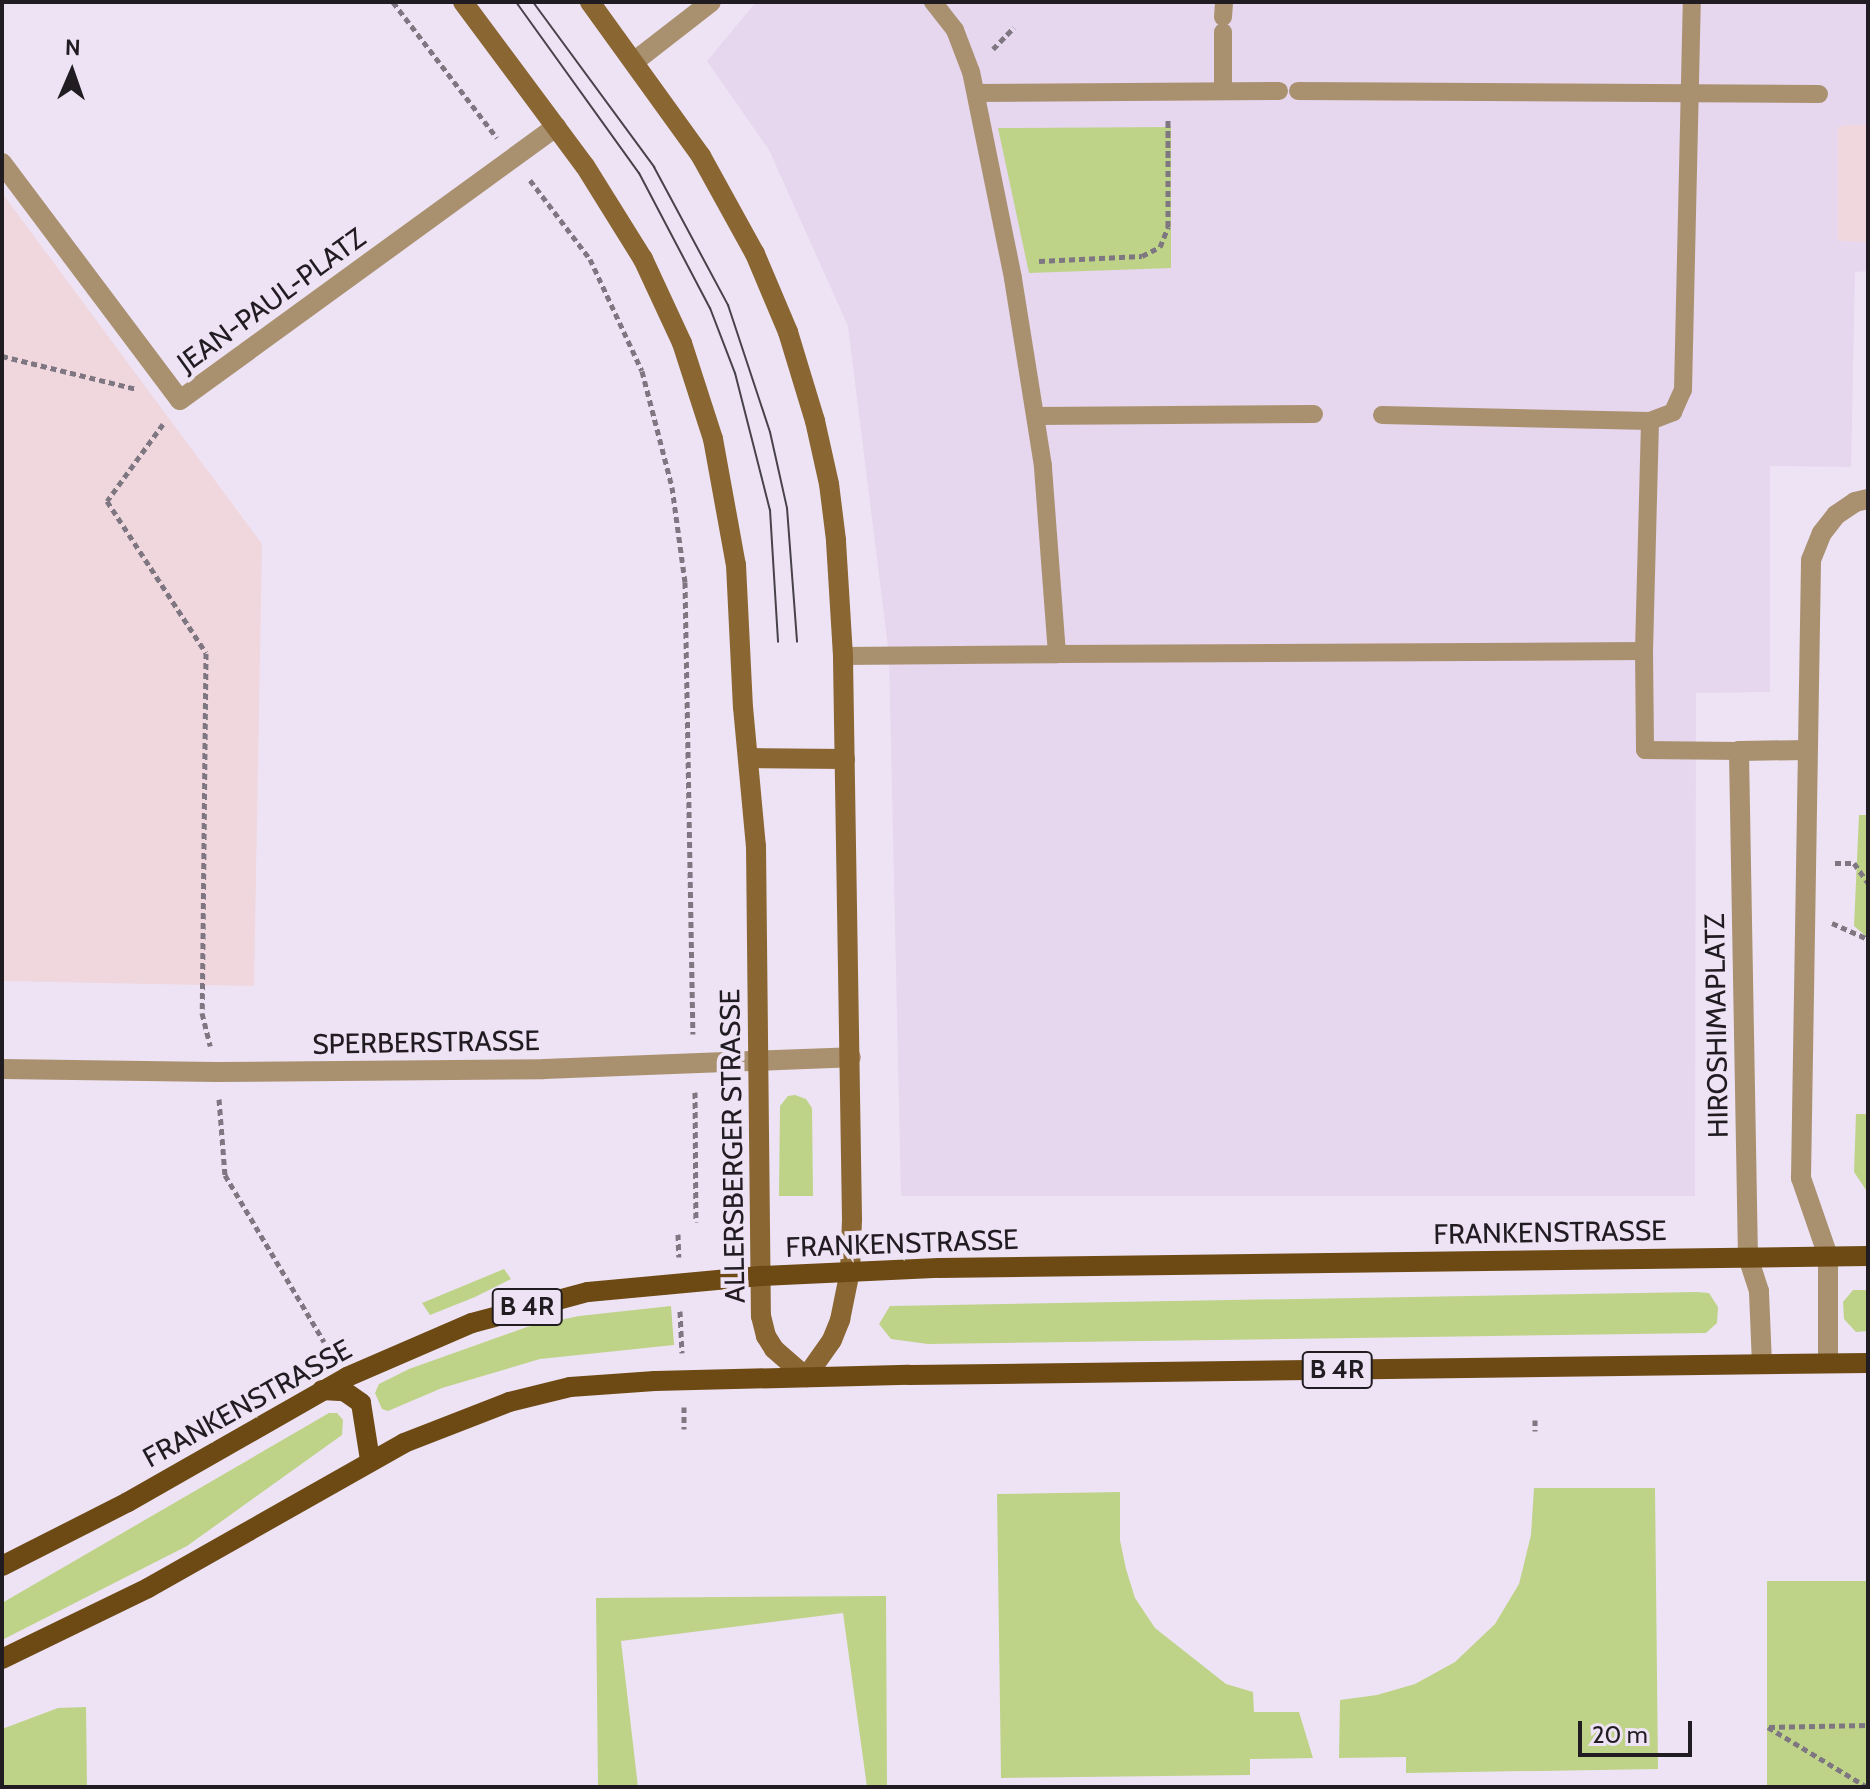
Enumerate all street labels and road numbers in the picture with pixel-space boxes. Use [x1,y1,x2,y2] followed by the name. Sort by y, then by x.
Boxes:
[171,221,371,379] street label: JEAN-PAUL-PLATZ
[1697,913,1735,1139] street label: HIROSHIMAPLATZ
[712,989,752,1303] street label: ALLERSBERGER STRASSE
[312,1023,540,1061] street label: SPERBERSTRASSE
[1433,1213,1667,1251] street label: FRANKENSTRASSE
[785,1222,1019,1264] street label: FRANKENSTRASSE
[491,1285,563,1329] road number: B 4R
[137,1332,357,1474] street label: FRANKENSTRASSE
[1301,1348,1373,1392] road number: B 4R

